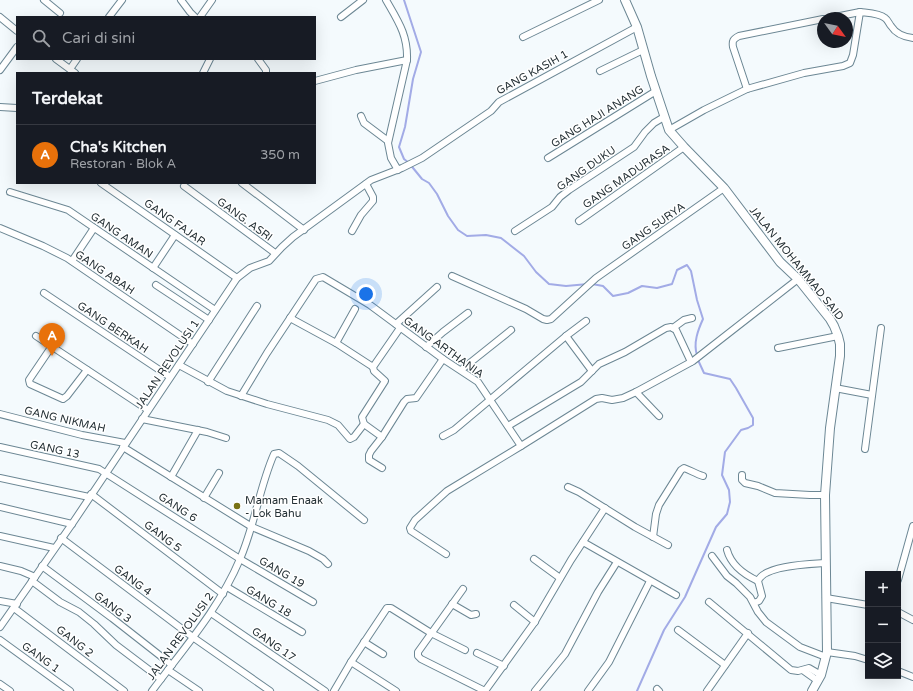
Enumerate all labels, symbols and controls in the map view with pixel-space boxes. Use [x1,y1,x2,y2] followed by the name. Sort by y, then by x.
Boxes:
[817,12,853,48] north arrow
[16,16,316,60] search box
[30,27,52,49] icon: search
[62,29,135,47] text: Cari di sini
[494,47,570,97] street label: GANG KASIH 1
[549,83,646,150] street label: GANG HAJI ANANG
[32,88,102,109] text: Terdekat
[70,138,167,156] text: Cha's Kitchen
[580,142,672,211] street label: GANG MADURASA
[554,143,618,193] street label: GANG DUKU
[40,147,50,163] text: A
[260,147,300,163] text: 350 m
[70,156,176,172] text: Restoran · Blok A
[214,195,275,244] street label: GANG. ASRI
[141,196,208,248] street label: GANG FAJAR
[619,200,687,253] street label: GANG SURYA
[747,204,846,323] street label: JALAN MOHAMMAD SAID
[88,210,155,261] street label: GANG AMAN
[73,248,137,297] street label: GANG ABAH
[356,284,376,304] your location
[75,299,151,356] street label: GANG BERKAH
[401,314,486,381] street label: GANG ARTHANIA
[133,317,202,411] street label: JALAN REVOLUSI 1
[39,323,65,356] pin: A
[23,404,107,435] street label: GANG NIKMAH
[29,438,81,461] street label: GANG 13
[156,490,200,525] street label: GANG 6
[245,494,323,520] place label: Mamam Enaak - Lok Bahu
[232,501,242,511] marker: Mamam Enaak - Lok Bahu
[141,518,184,555] street label: GANG 5
[257,554,307,591] street label: GANG 19
[111,562,154,599] street label: GANG 4
[865,571,901,679] map controls
[865,571,901,607] button: +
[244,583,294,620] street label: GANG 18
[91,589,134,626] street label: GANG 3
[144,590,216,682] street label: JALAN REVOLUSI 2
[865,607,901,643] button: −
[54,623,96,660] street label: GANG 2
[249,625,298,664] street label: GANG 17
[19,639,62,675] street label: GANG 1
[865,643,901,679] button: layers

